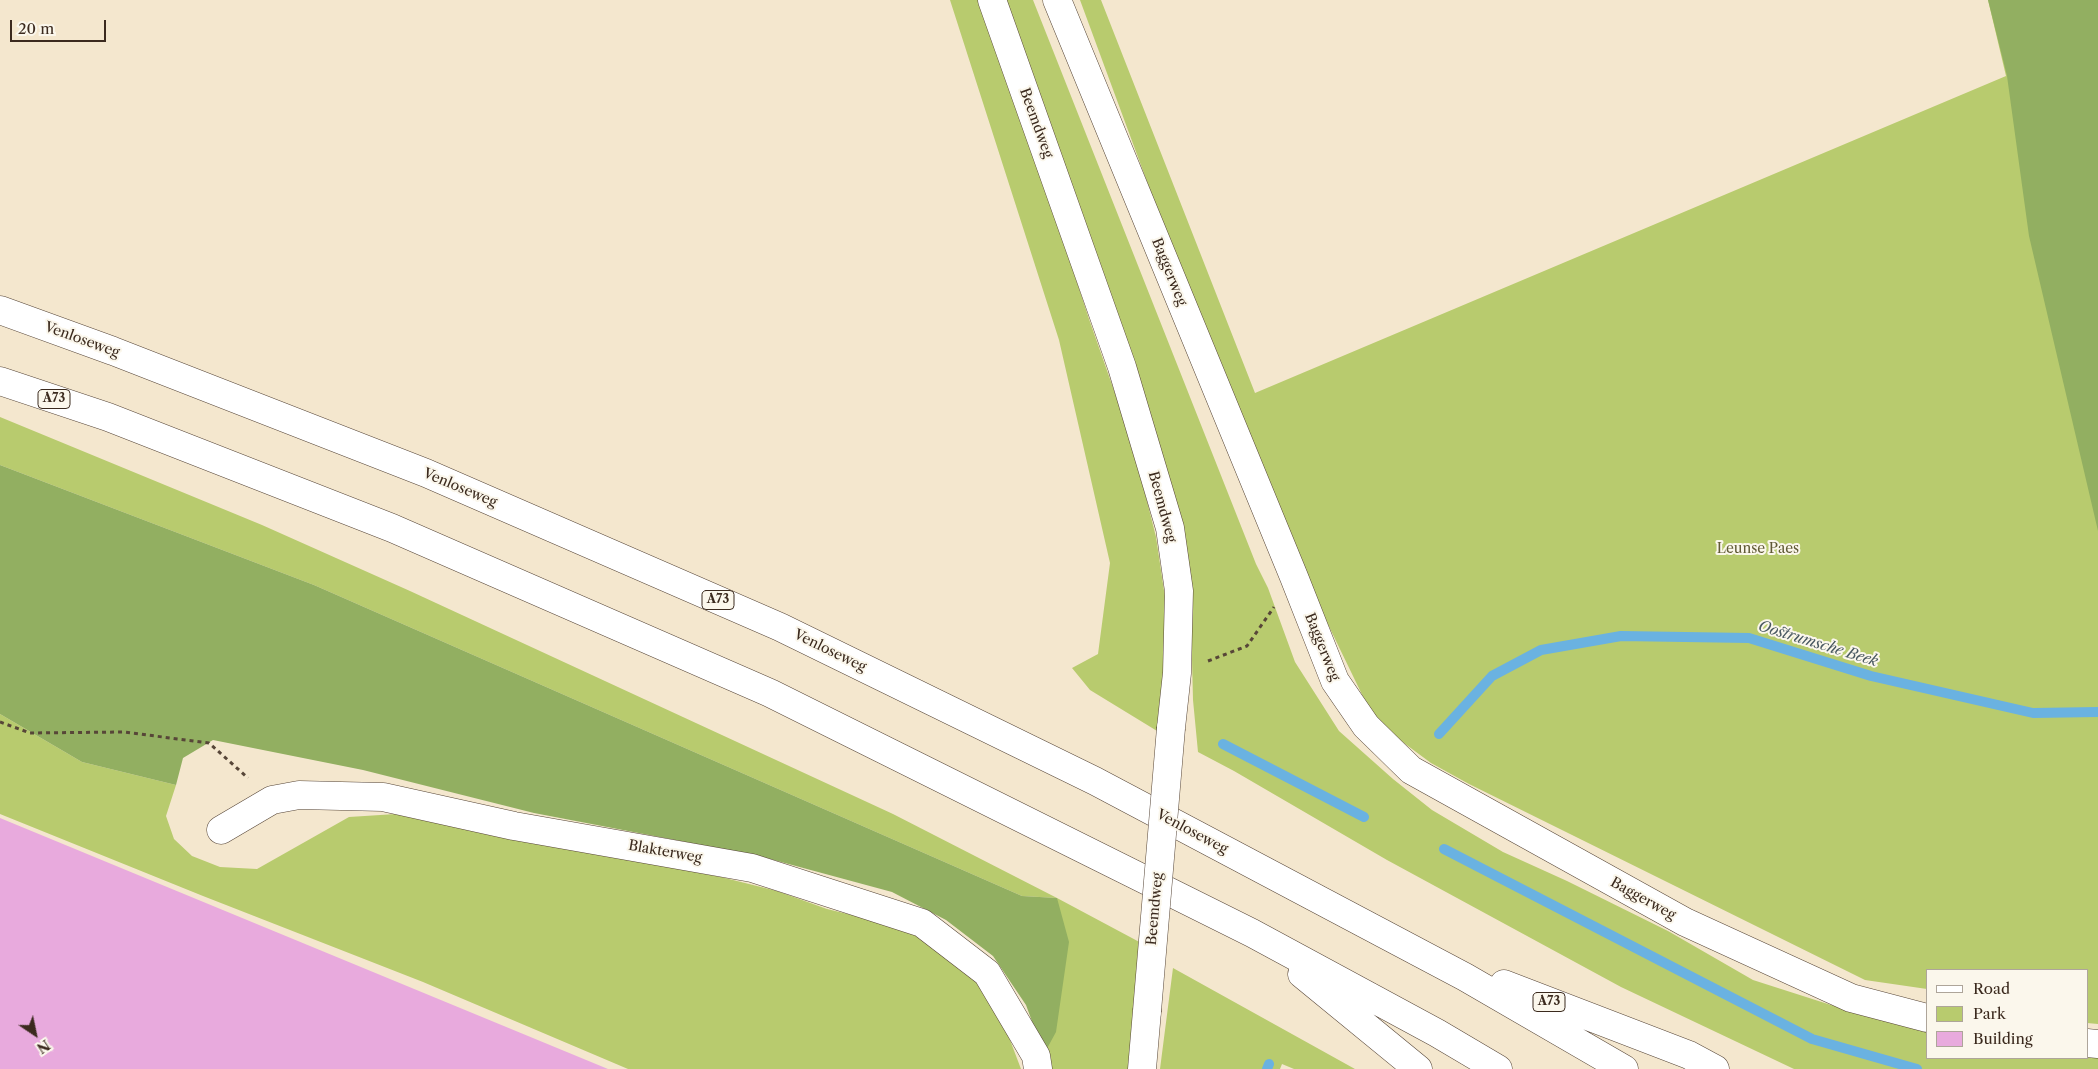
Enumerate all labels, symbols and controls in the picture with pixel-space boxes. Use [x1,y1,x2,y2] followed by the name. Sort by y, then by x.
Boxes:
[12,10,109,42] scale bar
[18,19,54,38] text: 20 m
[1016,86,1056,160] street label: Beemdweg
[1148,235,1190,309] street label: Baggerweg
[42,319,122,361] street label: Venloseweg
[38,389,70,408] road number: A73
[421,465,499,511] street label: Venloseweg
[1144,469,1180,545] street label: Beemdweg
[1717,541,1799,557] park label: Leunse Paes
[702,590,734,610] road number: A73
[1301,610,1343,684] street label: Baggerweg
[1756,617,1880,671] water label: Oostrumsche Beek
[791,626,869,676] street label: Venloseweg
[1153,806,1231,858] street label: Venloseweg
[627,837,703,867] street label: Blakterweg
[1143,872,1167,946] street label: Beemdweg
[1607,874,1679,924] street label: Baggerweg
[1926,969,2088,1059] legend
[1973,979,2010,998] text: Road
[1533,992,1565,1012] road number: A73
[1973,1004,2006,1023] text: Park
[10,1009,60,1059] north arrow
[1973,1029,2033,1048] text: Building
[33,1036,53,1057] text: N

